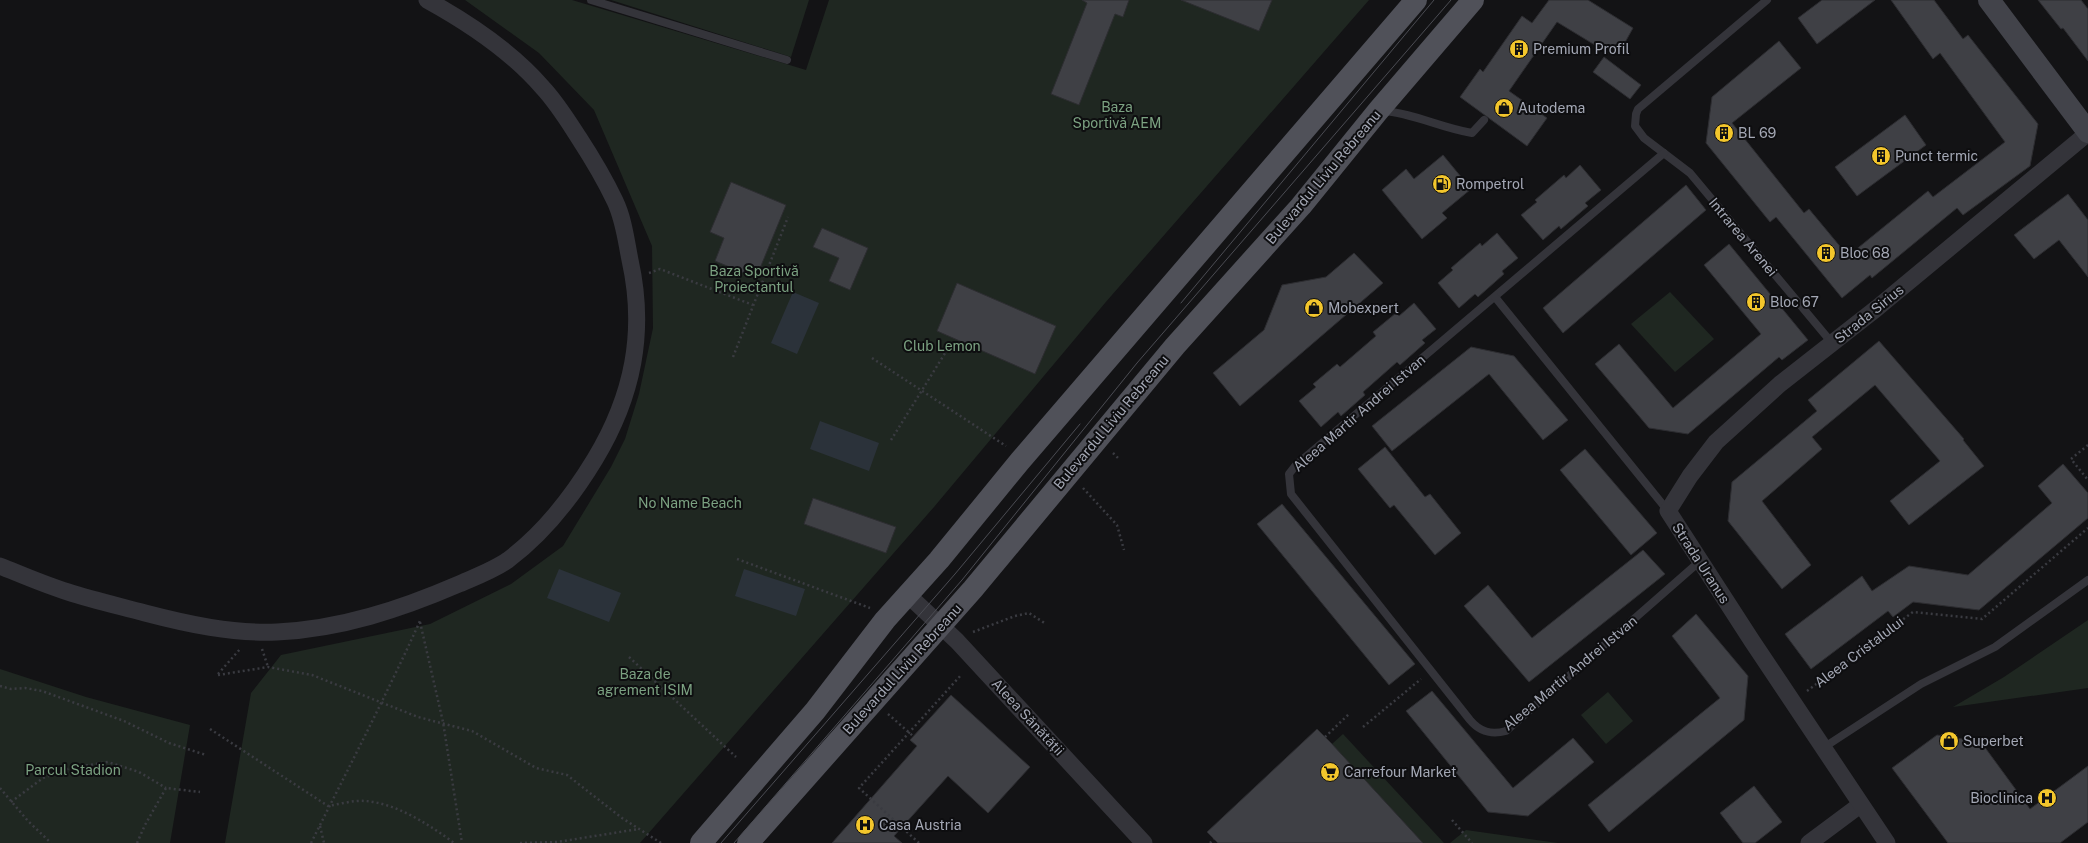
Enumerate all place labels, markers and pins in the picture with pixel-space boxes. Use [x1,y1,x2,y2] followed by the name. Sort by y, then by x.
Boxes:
[1508,38,1530,60] building icon: Premium Profil
[1533,41,1630,57] place label: Premium Profil
[1493,97,1515,119] shop icon: Autodema
[1518,100,1585,116] place label: Autodema
[1713,122,1735,144] building icon: BL 69
[1738,125,1777,141] place label: BL 69
[1870,145,1892,167] building icon: Punct termic
[1895,148,1978,164] place label: Punct termic
[1431,173,1453,195] fuel station icon: Rompetrol
[1456,176,1524,192] place label: Rompetrol
[1815,242,1837,264] building icon: Bloc 68
[1840,245,1890,261] place label: Bloc 68
[1745,291,1767,313] building icon: Bloc 67
[1770,294,1819,310] place label: Bloc 67
[1303,297,1325,319] shop icon: Mobexpert
[1328,300,1399,316] place label: Mobexpert
[1938,730,1960,752] shop icon: Superbet
[1963,733,2024,749] place label: Superbet
[1319,761,1341,783] supermarket icon: Carrefour Market
[1344,764,1456,780] place label: Carrefour Market
[2036,787,2058,809] hospital icon: Bioclinica
[1970,790,2033,806] place label: Bioclinica
[854,814,876,836] hospital icon: Casa Austria
[879,817,961,833] place label: Casa Austria

